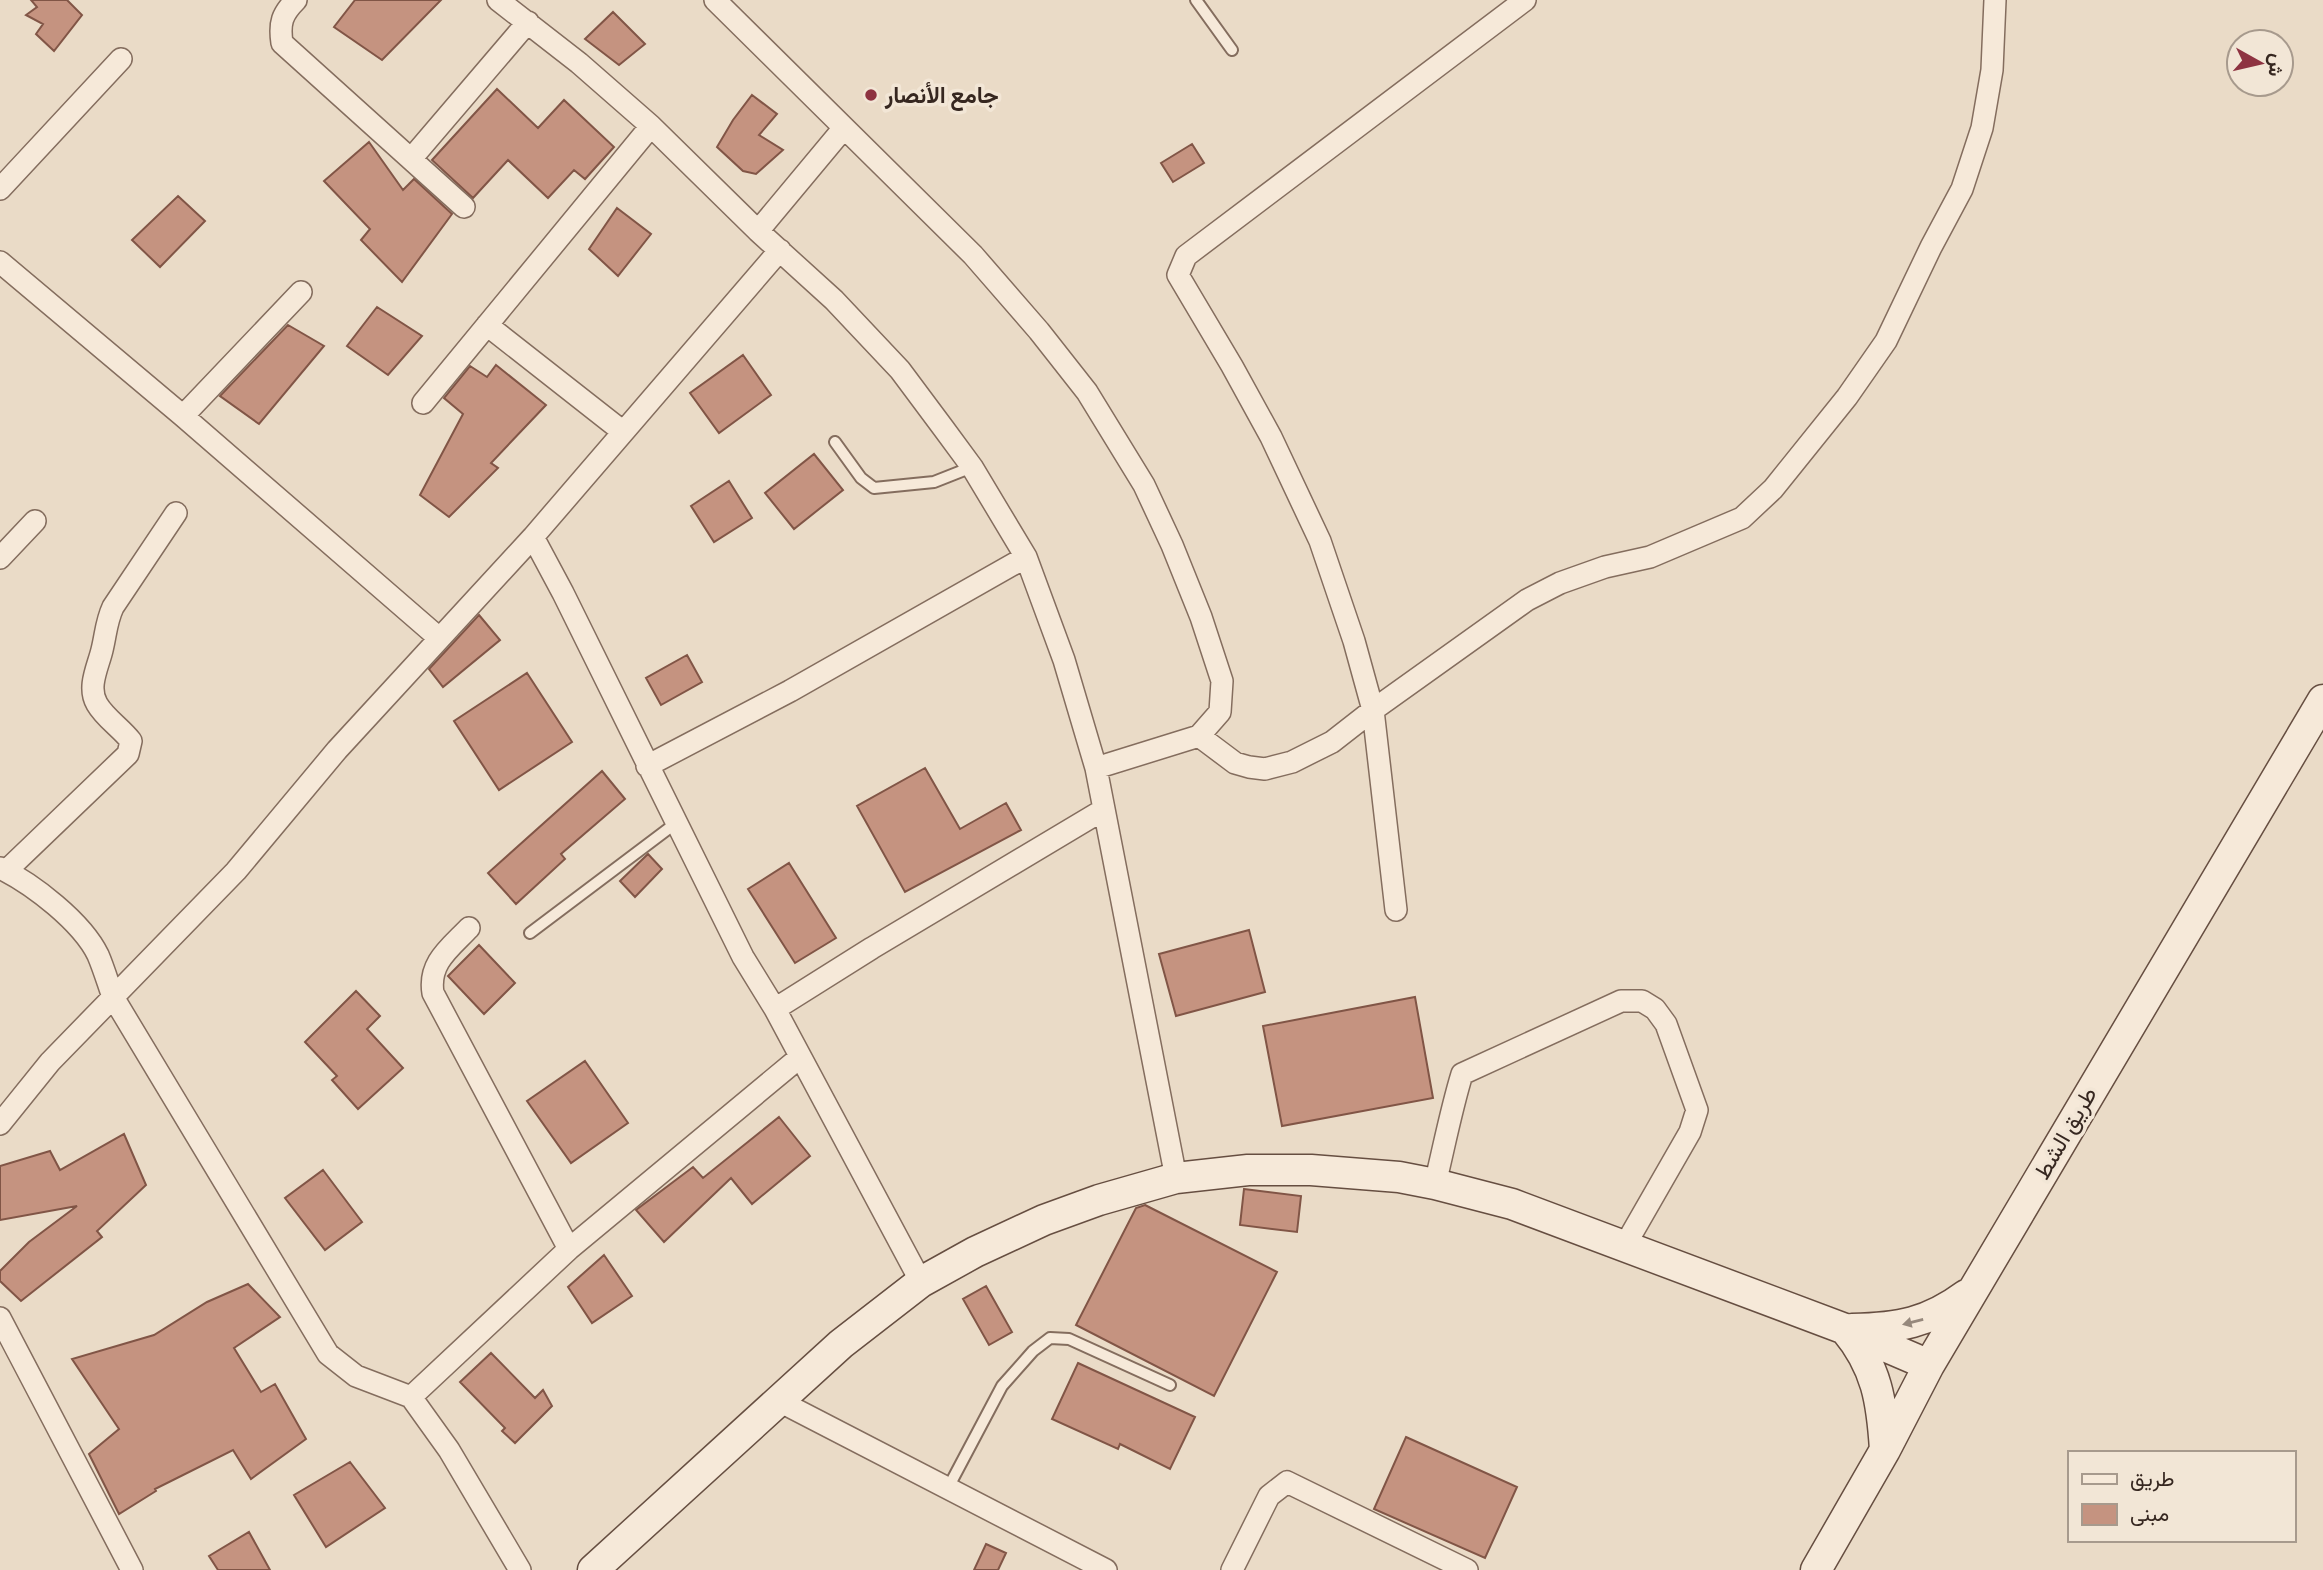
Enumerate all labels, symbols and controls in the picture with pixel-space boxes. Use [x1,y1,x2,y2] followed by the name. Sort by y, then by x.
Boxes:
[2225,28,2295,98] north arrow
[2263,52,2288,78] text: ش
[884,81,999,111] place label: جامع الأنصار
[863,87,879,103] marker: جامع الأنصار
[2028,1082,2103,1185] street label: طريق الشط
[1902,1317,1924,1328] one-way arrow
[2068,1451,2295,1542] legend
[2130,1467,2175,1492] text: طريق
[2130,1502,2169,1526] text: مبنى

